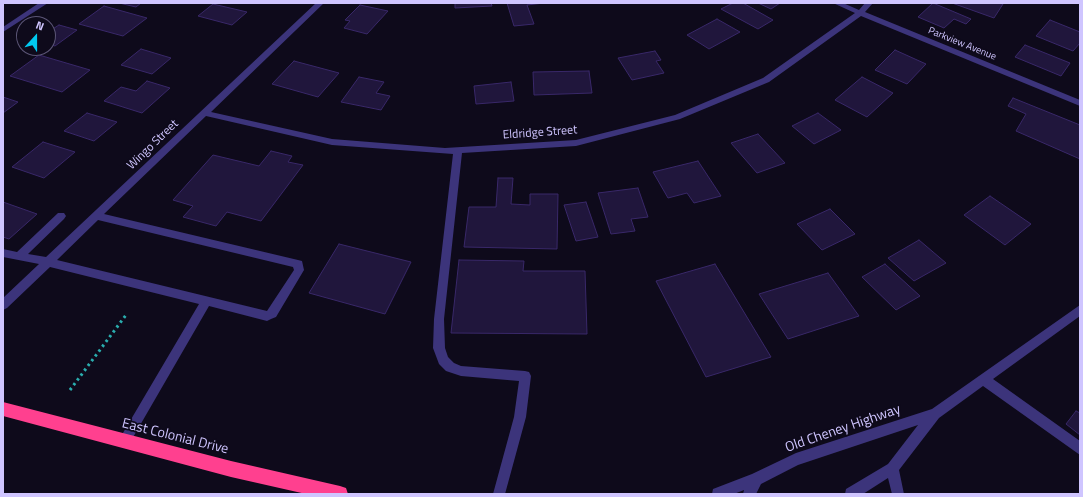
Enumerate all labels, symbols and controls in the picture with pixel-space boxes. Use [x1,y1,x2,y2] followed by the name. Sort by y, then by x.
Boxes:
[16,16,56,56] north arrow
[34,17,46,35] text: N
[926,25,998,63] street label: Parkview Avenue
[124,117,182,173] street label: Wingo Street
[502,123,578,143] street label: Eldridge Street
[783,401,903,457] street label: Old Cheney Highway
[120,416,230,458] street label: East Colonial Drive

